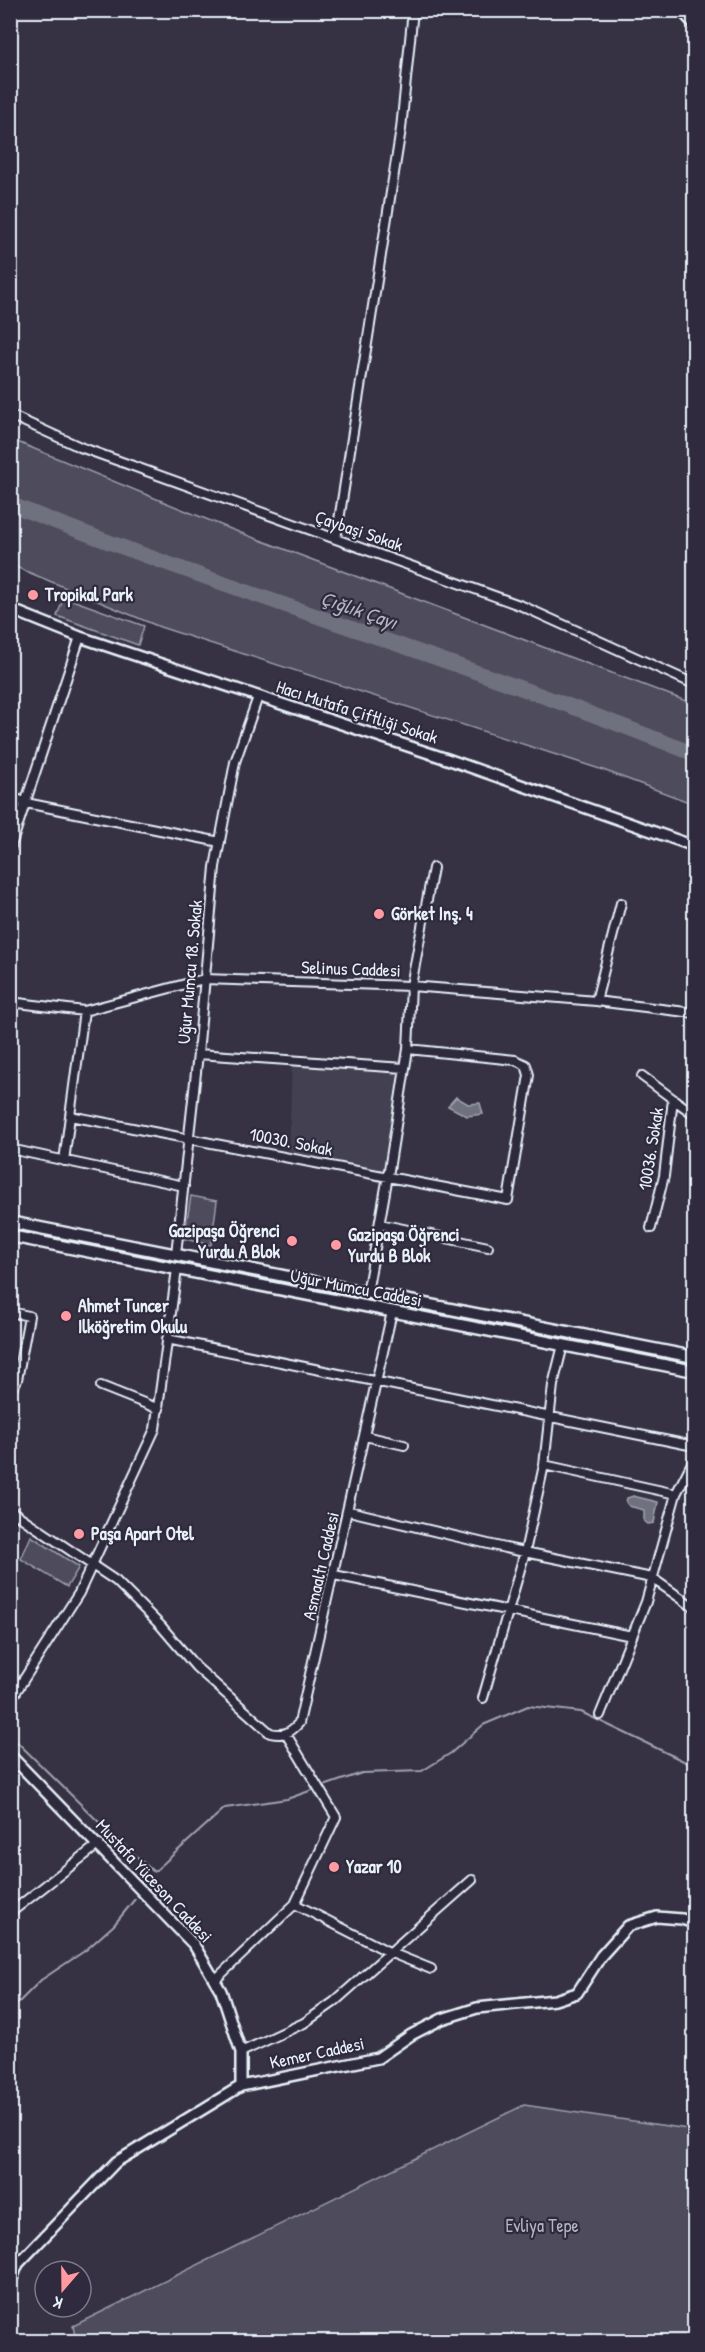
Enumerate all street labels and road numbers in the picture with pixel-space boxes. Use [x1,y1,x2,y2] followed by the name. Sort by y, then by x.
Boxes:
[312,504,407,557] street label: Çaybaşi Sokak
[273,674,442,750] street label: Hacı Mutafa Çiftliği Sokak
[171,898,208,1045] street label: Uğur Mumcu 18. Sokak
[301,954,401,983] street label: Selinus Caddesi
[632,1105,669,1192] street label: 10036. Sokak
[247,1121,335,1162] street label: 10030. Sokak
[288,1262,424,1313] street label: Uğur Mumcu Caddesi
[296,1509,345,1622] street label: Asmaaltı Caddesi
[90,1813,218,1948] street label: Mustafa Yüceson Caddesi
[267,2030,367,2075] street label: Kemer Caddesi

